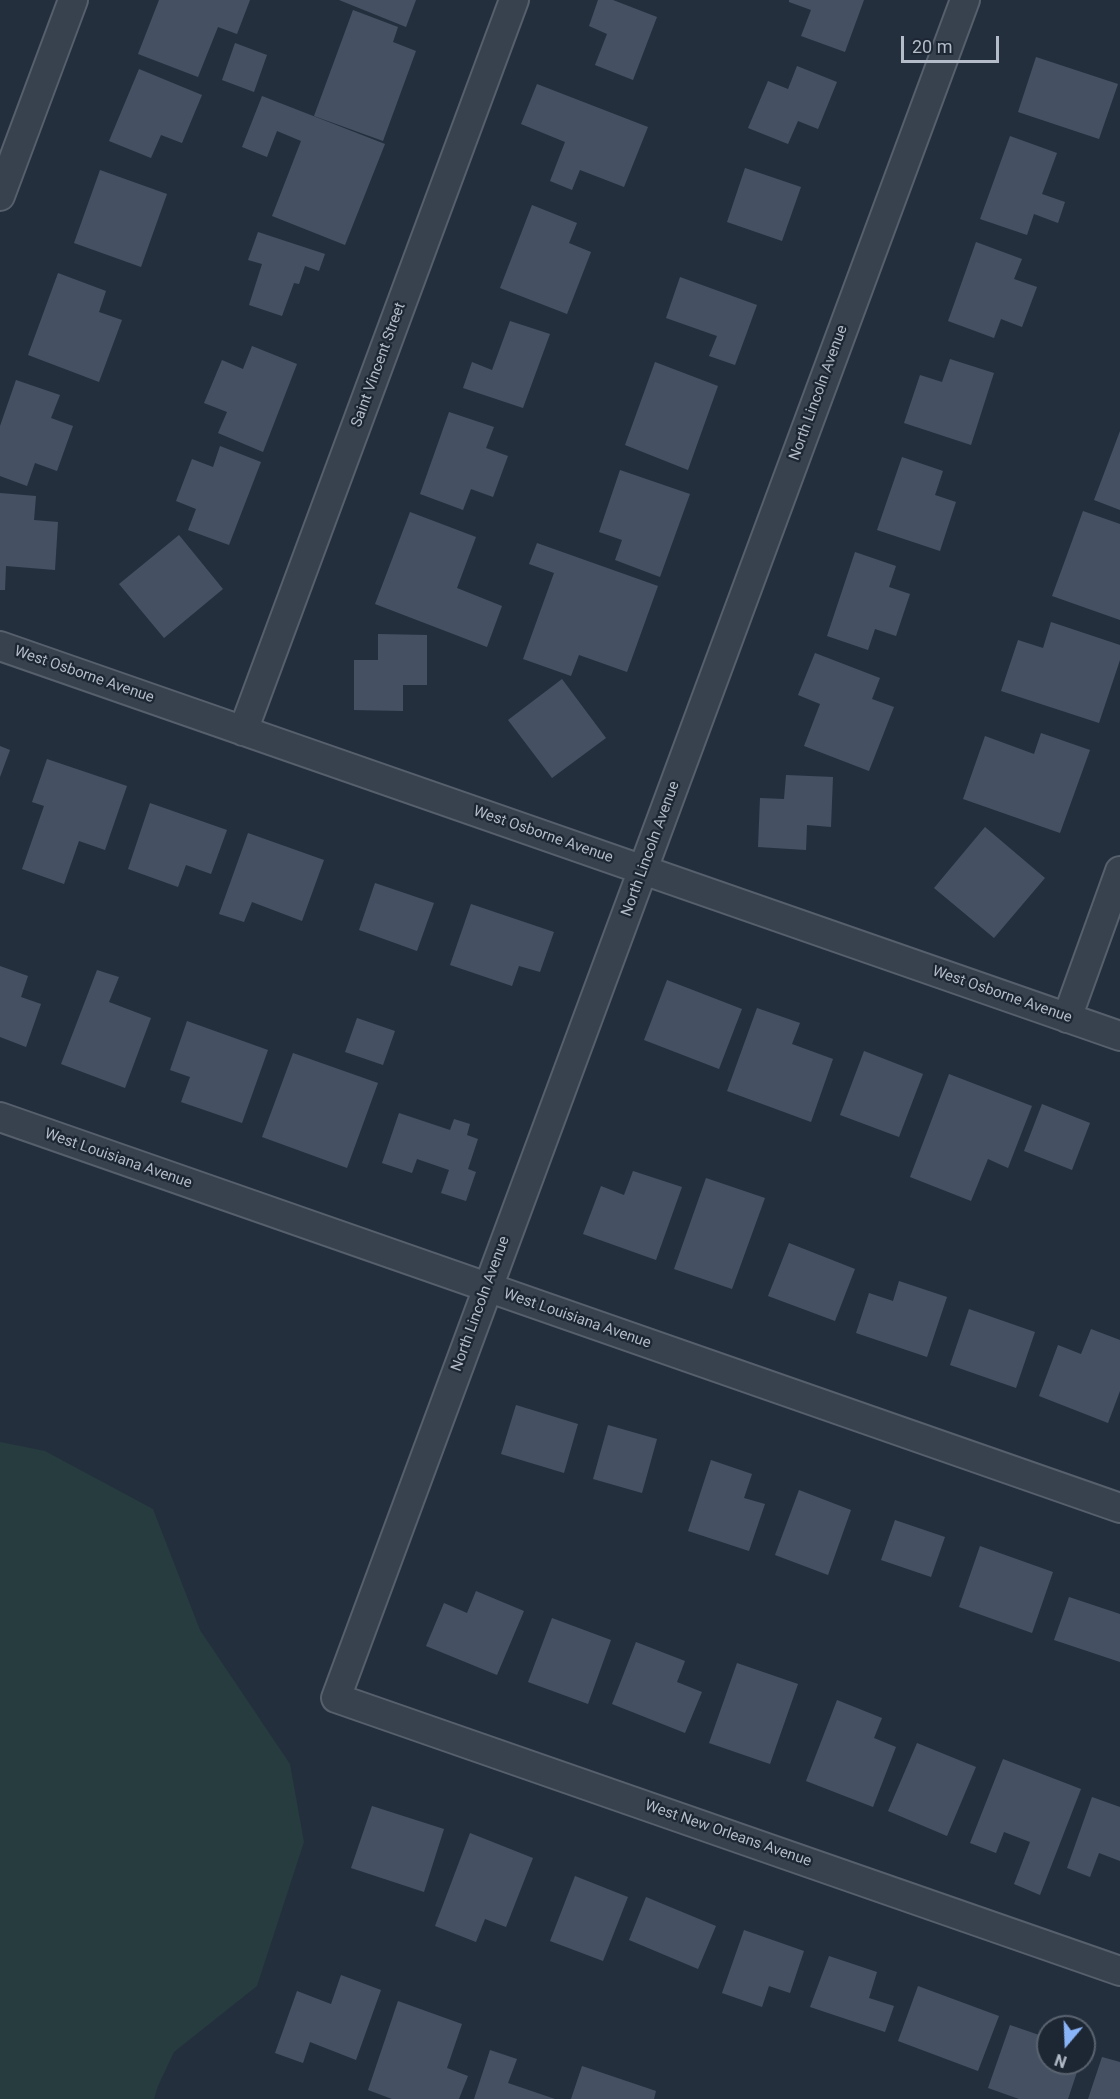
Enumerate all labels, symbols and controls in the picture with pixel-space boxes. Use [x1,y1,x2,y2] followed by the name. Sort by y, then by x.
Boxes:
[904,24,1002,62] scale bar
[912,36,952,57] text: 20 m
[348,300,410,430] street label: Saint Vincent Street
[786,323,852,463] street label: North Lincoln Avenue
[12,643,156,707] street label: West Osborne Avenue
[618,779,684,919] street label: North Lincoln Avenue
[471,803,615,867] street label: West Osborne Avenue
[930,963,1074,1027] street label: West Osborne Avenue
[42,1125,194,1193] street label: West Louisiana Avenue
[448,1234,514,1374] street label: North Lincoln Avenue
[501,1285,653,1353] street label: West Louisiana Avenue
[642,1797,814,1871] street label: West New Orleans Avenue
[1036,2015,1096,2075] north arrow
[1052,2050,1069,2071] text: N

